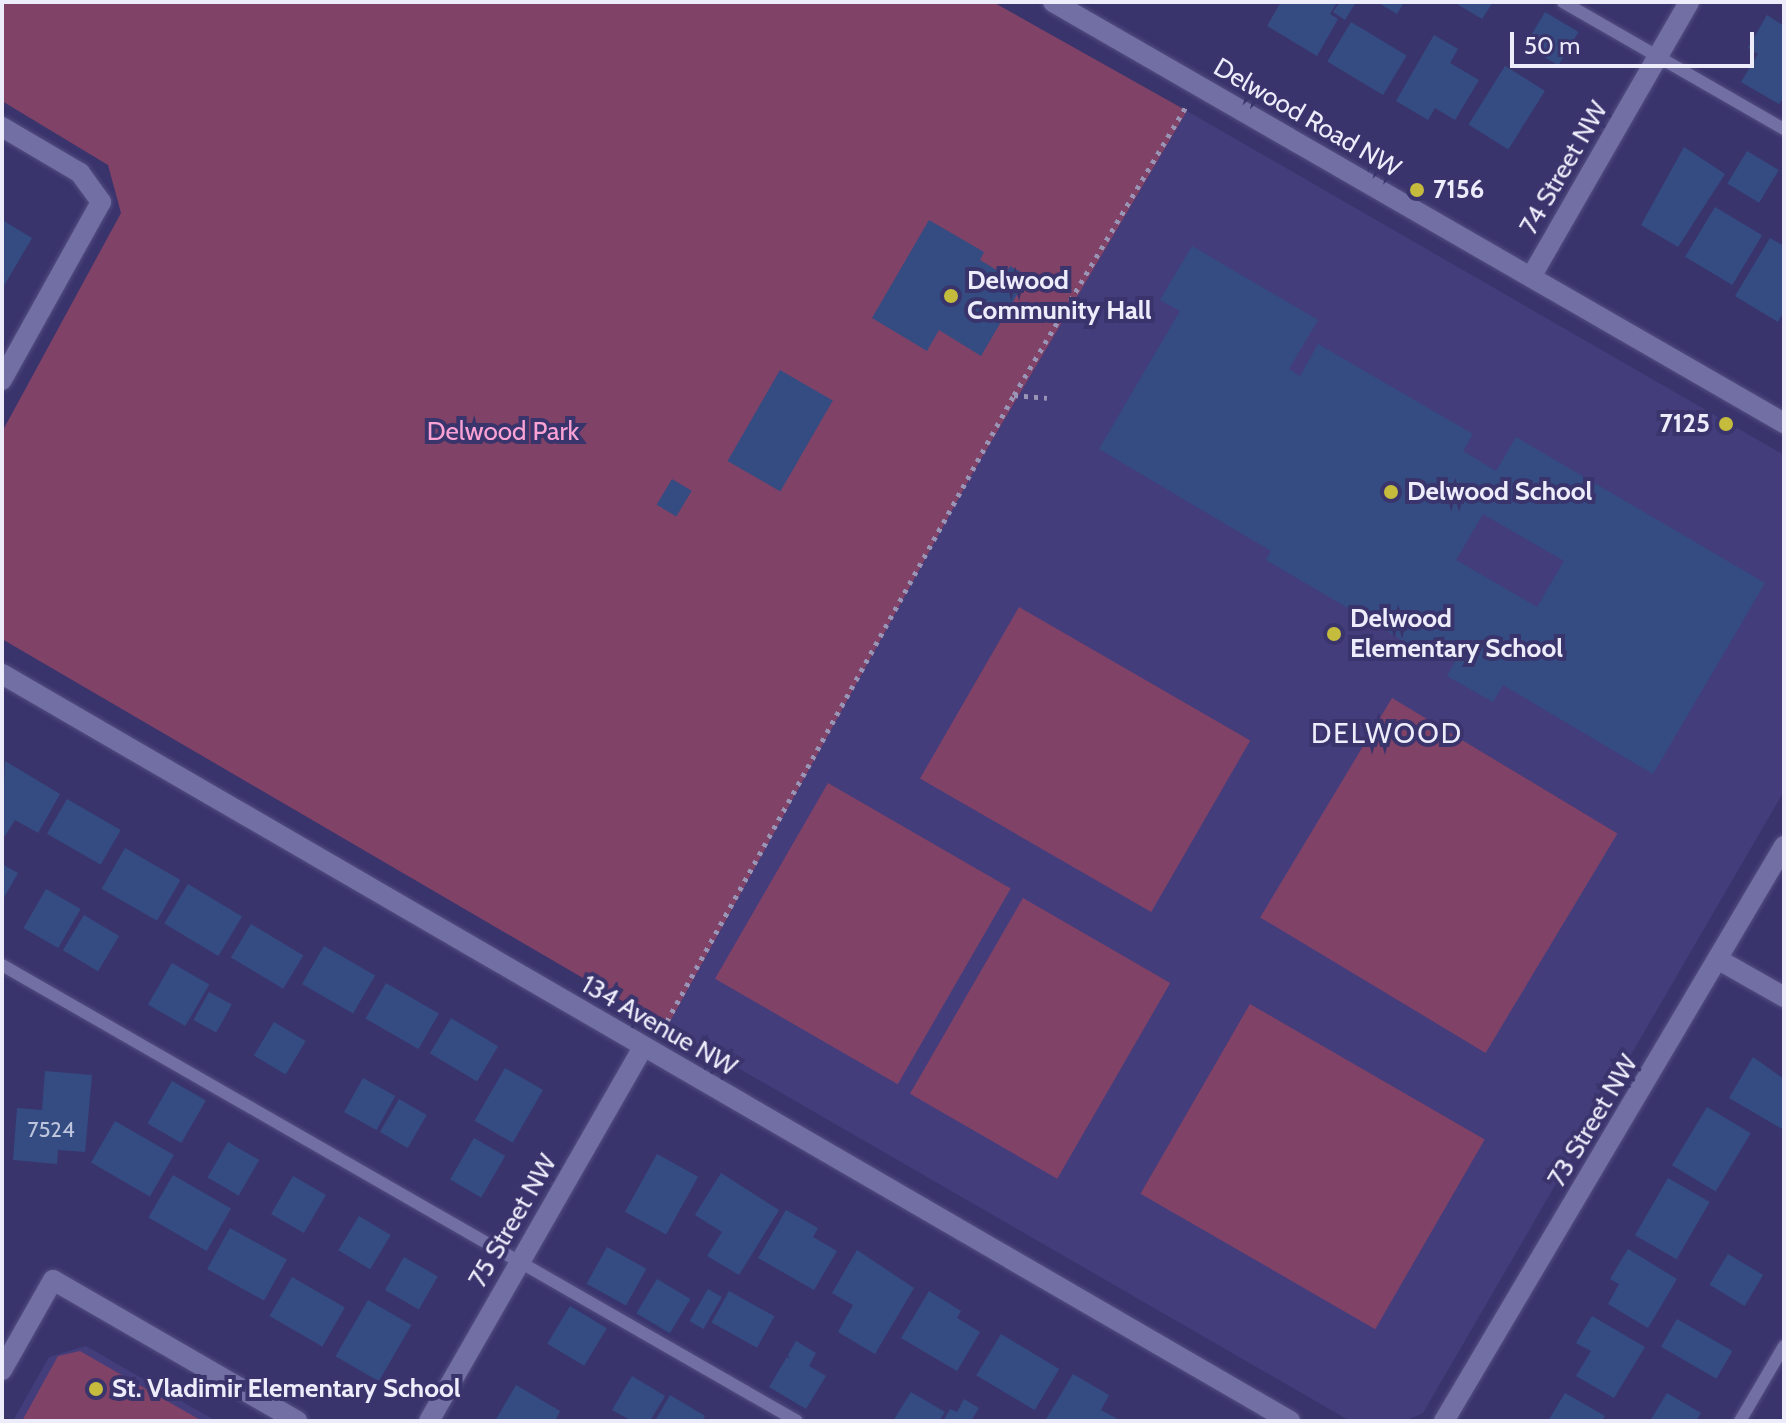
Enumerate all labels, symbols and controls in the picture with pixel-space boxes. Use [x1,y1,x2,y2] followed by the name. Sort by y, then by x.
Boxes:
[1514,16,1758,66] scale bar
[1524,31,1580,60] text: 50 m
[1208,52,1406,184] street label: Delwood Road NW
[1513,96,1615,240] street label: 74 Street NW
[1433,174,1484,206] place label: 7156
[1408,181,1426,199] marker: 7156
[967,265,1152,326] place label: Delwood Community Hall
[942,287,960,305] marker: Delwood Community Hall
[1659,408,1710,440] place label: 7125
[1717,415,1735,433] marker: 7125
[427,416,579,448] park label: Delwood Park
[1407,476,1592,508] place label: Delwood School
[1382,483,1400,501] marker: Delwood School
[1350,603,1563,664] place label: Delwood Elementary School
[1325,625,1343,643] marker: Delwood Elementary School
[1311,716,1463,750] district label: DELWOOD
[576,969,742,1083] street label: 134 Avenue NW
[1541,1049,1645,1193] street label: 73 Street NW
[27,1117,75,1143] house number: 7524
[462,1149,564,1293] street label: 75 Street NW
[112,1373,461,1405] place label: St. Vladimir Elementary School
[87,1380,105,1398] marker: St. Vladimir Elementary School

